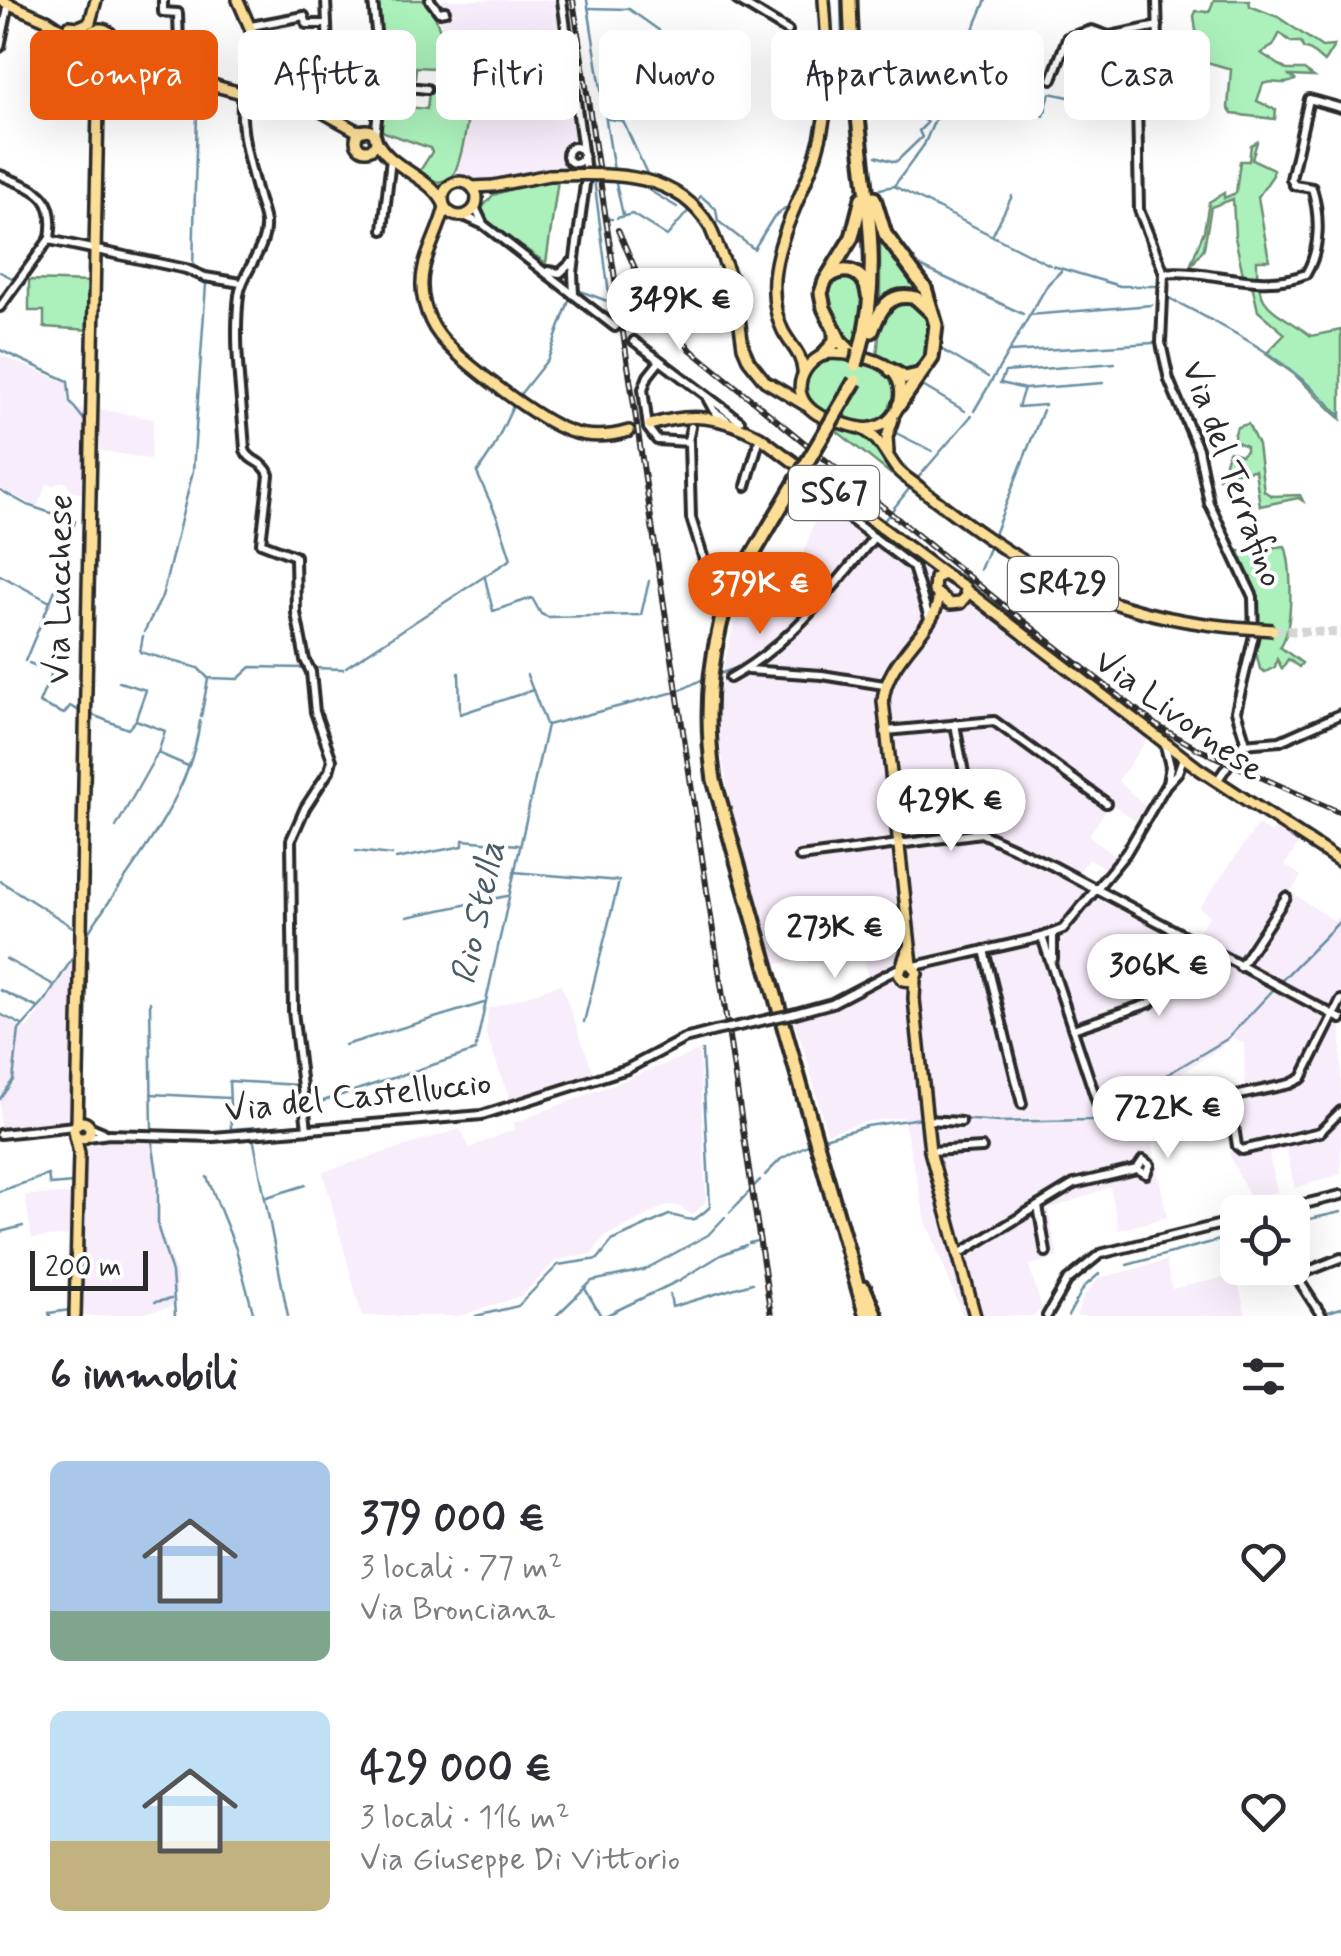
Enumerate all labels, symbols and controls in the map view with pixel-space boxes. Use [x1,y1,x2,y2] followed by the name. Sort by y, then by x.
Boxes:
[30,30,218,120] chip: Compra
[238,30,416,120] chip: Affitta
[436,30,579,120] chip: Filtri
[599,30,751,120] chip: Nuovo
[771,30,1044,120] chip: Appartamento
[1064,30,1210,120] chip: Casa
[599,268,761,353] pin: 349K €
[629,279,731,321] text: 349K €
[1170,354,1294,594] street label: Via del Terrafino
[789,466,879,520] road number: SS67
[35,494,85,684] street label: Via Lucchese
[679,552,841,637] pin: 379K €
[1008,557,1118,611] road number: SR429
[710,563,810,605] text: 379K €
[1085,639,1273,793] street label: Via Livornese
[870,769,1032,854] pin: 429K €
[899,780,1003,822] text: 429K €
[440,837,518,989] water label: Rio Stella
[754,896,916,981] pin: 273K €
[786,907,884,949] text: 273K €
[1078,934,1240,1019] pin: 306K €
[1109,945,1209,987] text: 306K €
[222,1060,494,1134] street label: Via del Castelluccio
[1087,1076,1249,1161] pin: 722K €
[1114,1087,1222,1129] text: 722K €
[1220,1195,1310,1285] map controls
[1220,1195,1310,1285] button: locate
[30,1246,148,1290] scale bar
[45,1250,121,1287] text: 200 m
[50,1349,238,1404] text: 6 immobili
[1236,1349,1291,1404] icon: filters
[360,1492,545,1547] text: 379 000 €
[130,1501,250,1621] icon: home
[1236,1534,1291,1589] icon: heart
[360,1547,562,1589] text: 3 locali · 77 m²
[360,1589,555,1631] text: Via Bronciana
[360,1742,552,1797] text: 429 000 €
[130,1751,250,1871] icon: home
[1236,1784,1291,1839] icon: heart
[360,1797,570,1839] text: 3 locali · 116 m²
[360,1839,680,1881] text: Via Giuseppe Di Vittorio

